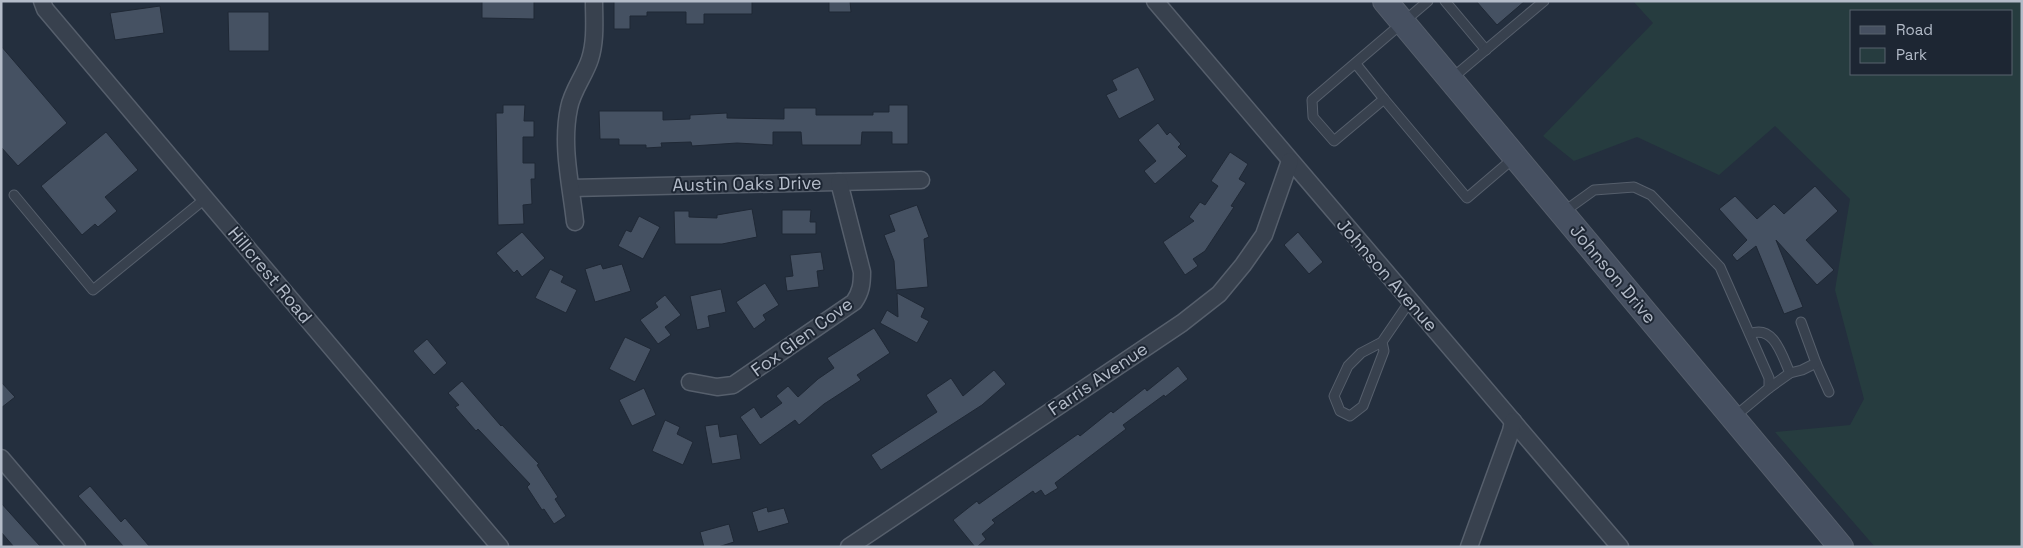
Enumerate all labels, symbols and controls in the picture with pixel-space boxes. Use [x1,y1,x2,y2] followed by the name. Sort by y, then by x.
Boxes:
[1850,10,2013,75] legend
[1896,20,1933,39] text: Road
[1896,45,1927,64] text: Park
[672,171,822,196] street label: Austin Oaks Drive
[1332,213,1443,336] street label: Johnson Avenue
[1565,219,1662,328] street label: Johnson Drive
[223,222,318,328] street label: Hillcrest Road
[746,292,857,381] street label: Fox Glen Cove
[1043,337,1152,420] street label: Farris Avenue

